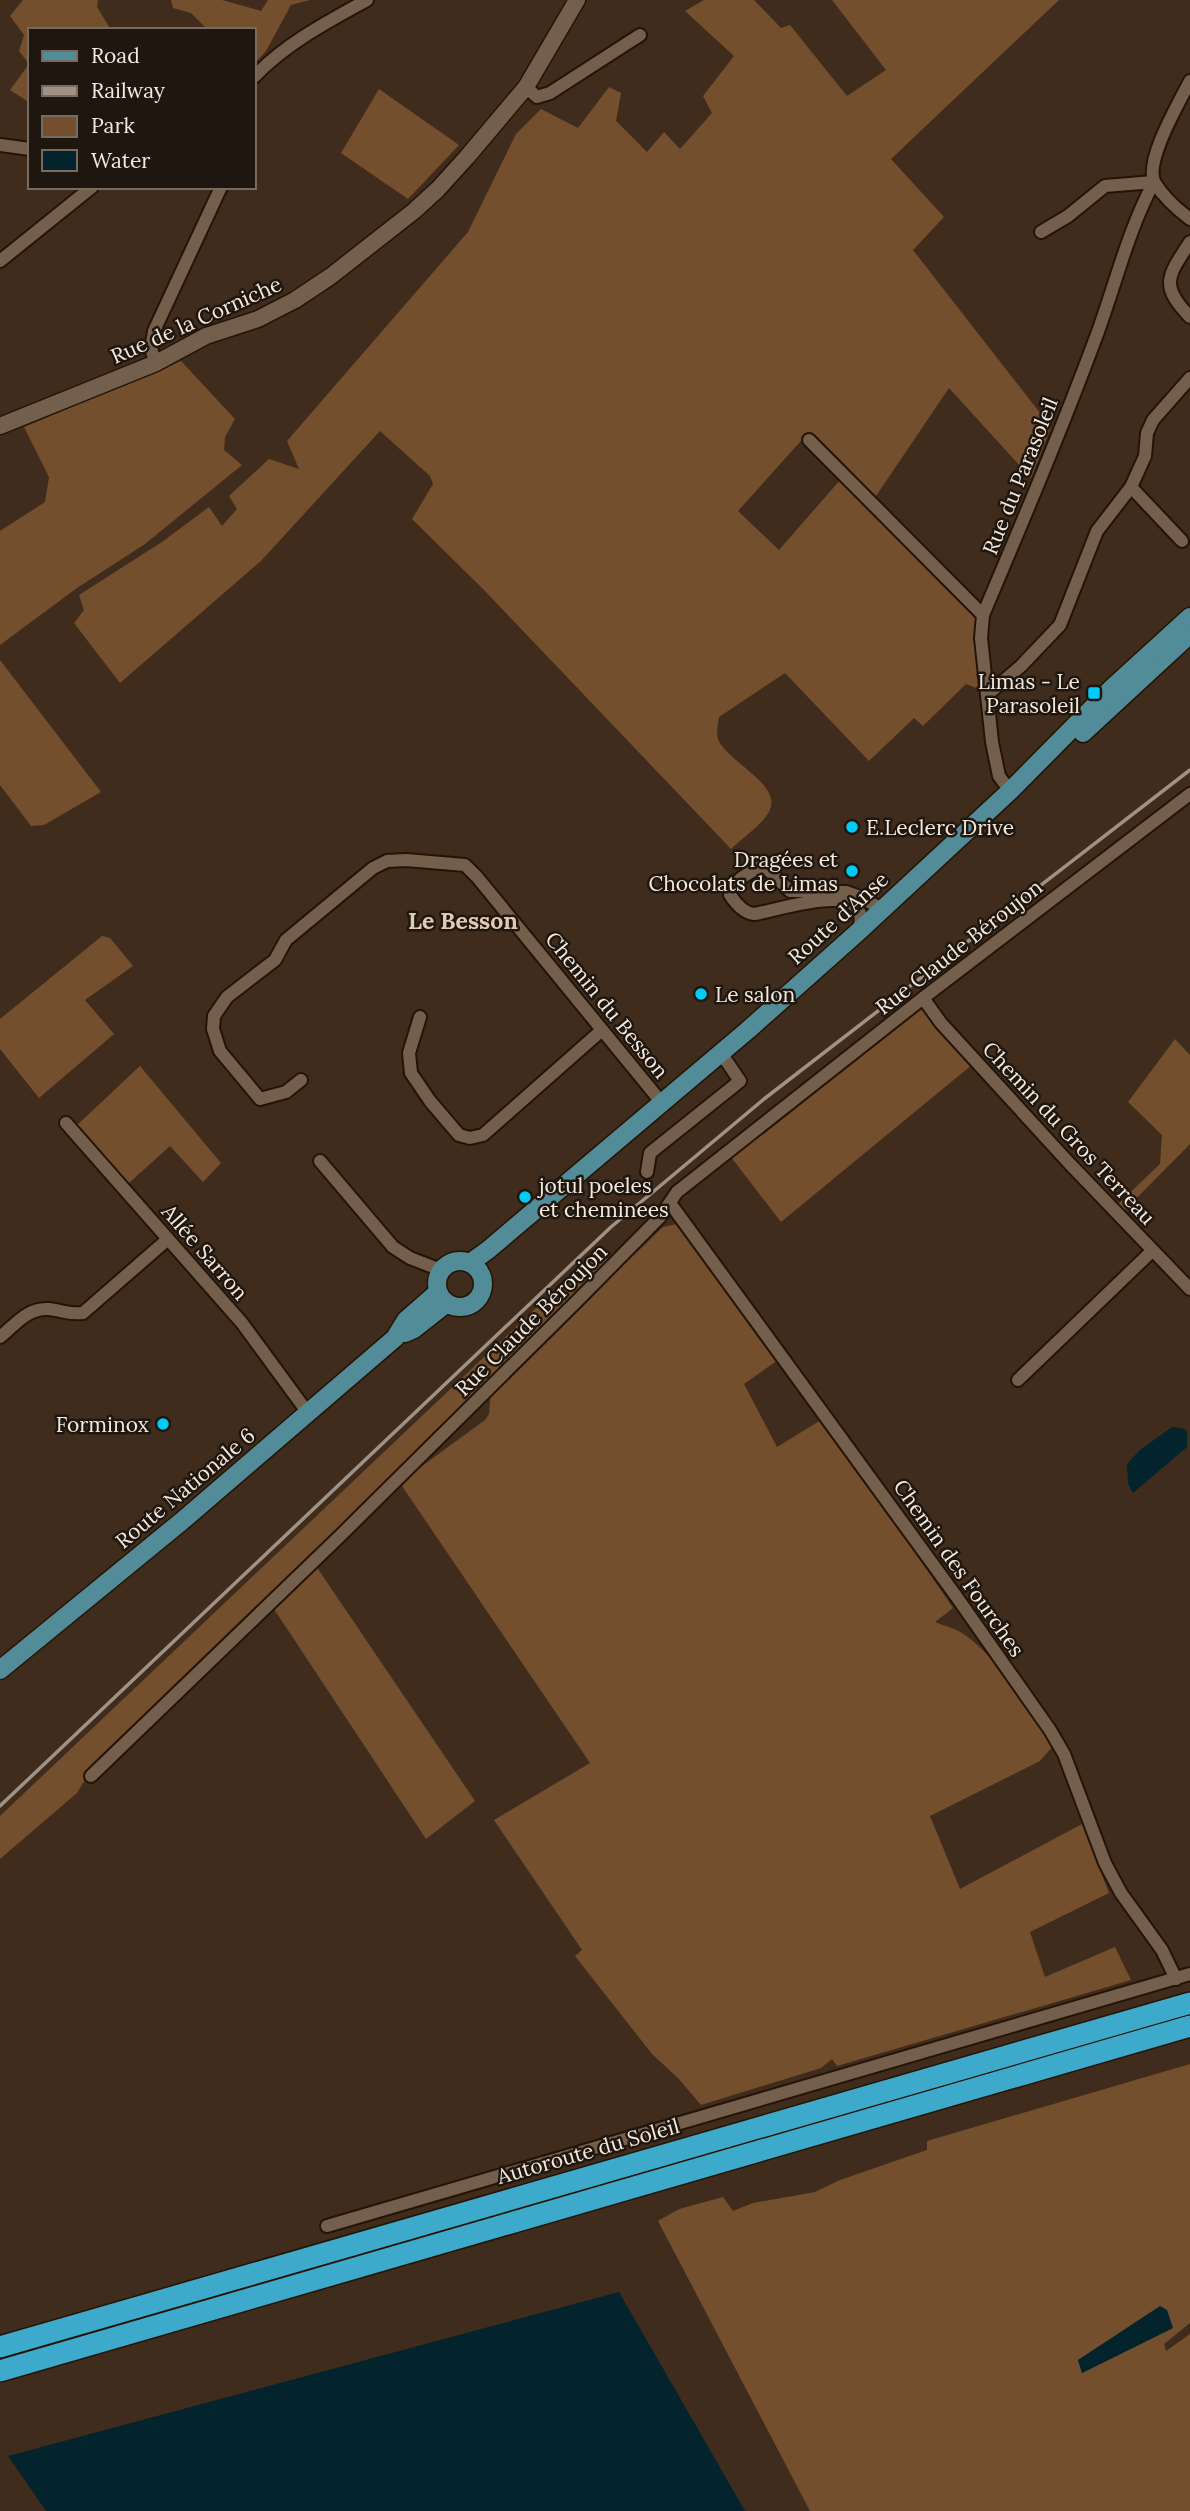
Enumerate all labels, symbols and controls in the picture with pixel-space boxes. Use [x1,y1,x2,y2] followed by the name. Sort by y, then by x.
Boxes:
[28,28,256,189] legend
[91,42,140,69] text: Road
[91,77,165,104] text: Railway
[91,112,135,139] text: Park
[91,147,150,174] text: Water
[106,270,286,370] street label: Rue de la Corniche
[976,393,1064,559] street label: Rue du Parasoleil
[978,668,1080,719] place label: Limas - Le Parasoleil
[1086,685,1102,701] marker: Limas - Le Parasoleil
[866,814,1014,841] place label: E.Leclerc Drive
[844,819,860,835] marker: E.Leclerc Drive
[648,846,839,897] place label: Dragées et Chocolats de Limas
[844,863,860,879] marker: Dragées et Chocolats de Limas
[782,866,894,970] street label: Route d'Anse
[870,873,1048,1021] street label: Rue Claude Béroujon
[408,906,518,935] district label: Le Besson
[540,926,675,1084] street label: Chemin du Besson
[715,981,796,1008] place label: Le salon
[693,986,709,1002] marker: Le salon
[977,1036,1161,1230] street label: Chemin du Gros Terreau
[537,1172,669,1223] place label: jotul poeles et cheminees
[517,1189,533,1205] marker: jotul poeles et cheminees
[155,1198,254,1306] street label: Allée Sarron
[449,1238,613,1402] street label: Rue Claude Béroujon
[56,1411,149,1438] place label: Forminox
[155,1416,171,1432] marker: Forminox
[110,1422,260,1554] street label: Route Nationale 6
[888,1474,1030,1662] street label: Chemin des Fourches
[493,2112,682,2190] street label: Autoroute du Soleil

